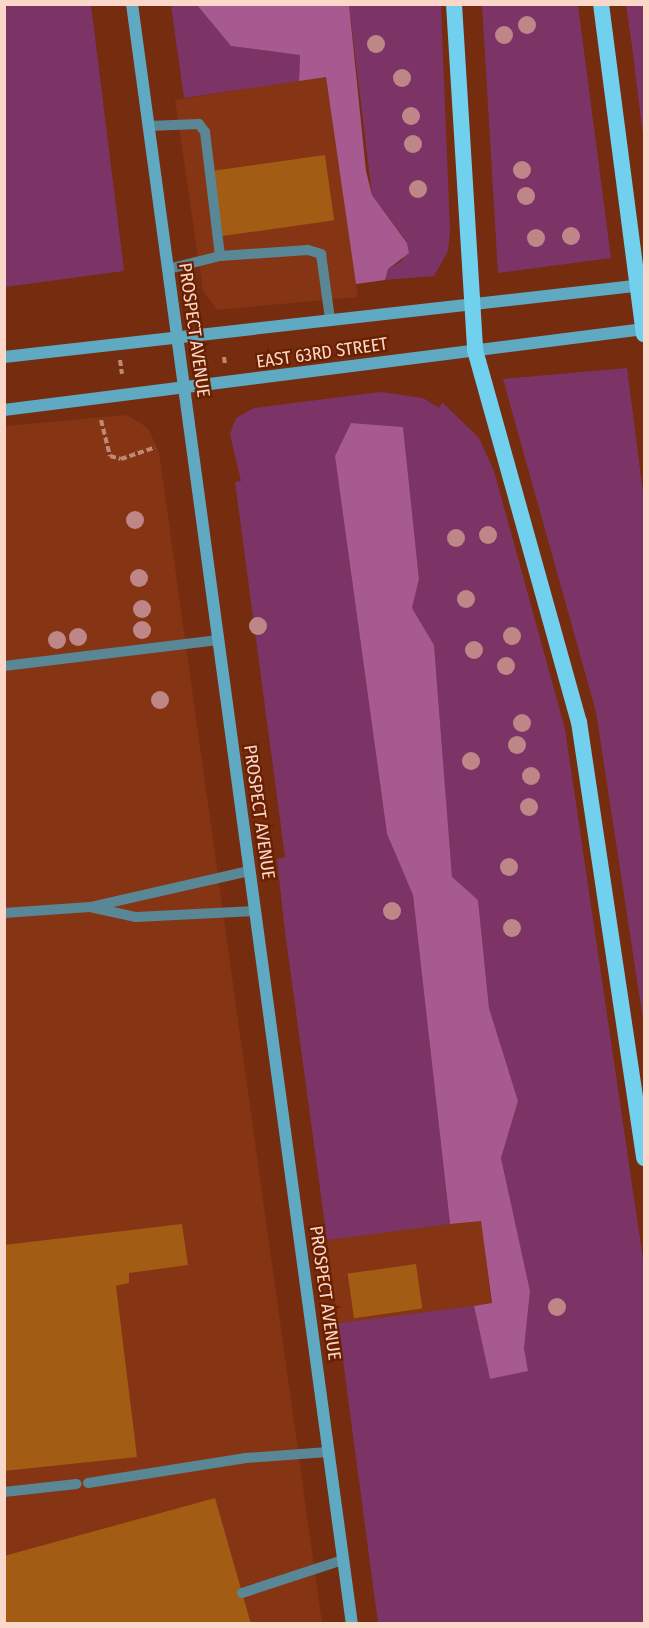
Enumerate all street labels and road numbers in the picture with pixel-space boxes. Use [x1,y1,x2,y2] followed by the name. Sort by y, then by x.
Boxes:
[174,262,214,398] street label: PROSPECT AVENUE
[255,333,389,373] street label: EAST 63RD STREET
[239,744,279,880] street label: PROSPECT AVENUE
[305,1225,345,1361] street label: PROSPECT AVENUE

